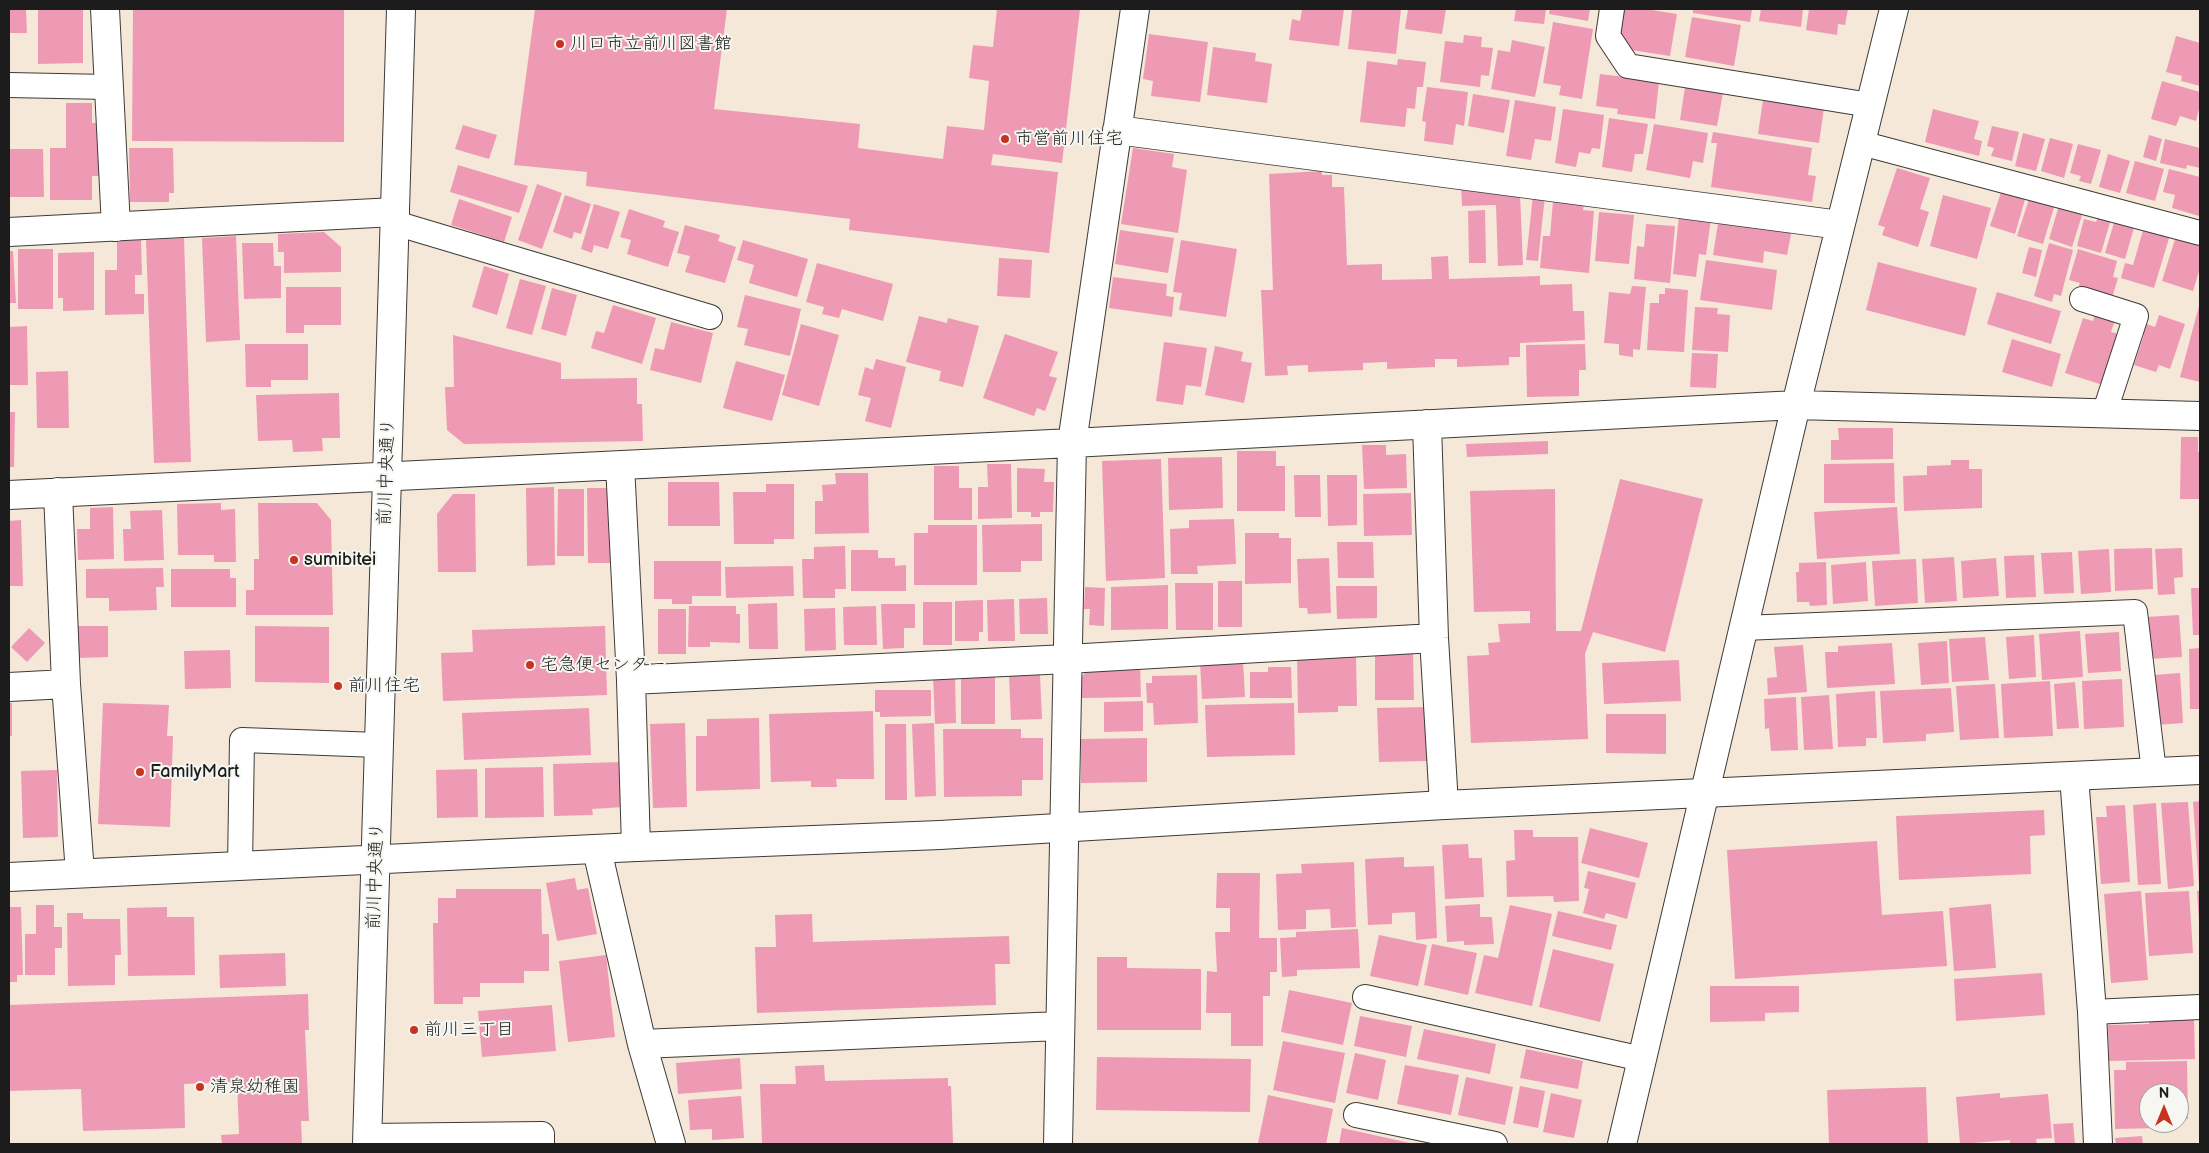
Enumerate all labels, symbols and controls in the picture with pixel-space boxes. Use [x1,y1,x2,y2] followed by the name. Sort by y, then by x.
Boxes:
[570,33,732,55] place label: 川口市立前川図書館
[554,38,566,50] marker: 川口市立前川図書館
[1015,128,1123,150] place label: 市営前川住宅
[999,133,1011,145] marker: 市営前川住宅
[374,418,400,526] street label: 前川中央通り
[304,549,376,571] place label: sumibitei
[288,554,300,566] marker: sumibitei
[540,654,666,676] place label: 宅急便センター
[524,659,536,671] marker: 宅急便センター
[348,675,420,697] place label: 前川住宅
[332,680,344,692] marker: 前川住宅
[150,761,240,783] place label: FamilyMart
[134,766,146,778] marker: FamilyMart
[363,822,389,930] street label: 前川中央通り
[424,1019,514,1041] place label: 前川三丁目
[408,1024,420,1036] marker: 前川三丁目
[210,1076,300,1098] place label: 清泉幼稚園
[194,1081,206,1093] marker: 清泉幼稚園
[2139,1083,2189,1133] north arrow
[2159,1085,2169,1102] text: N

